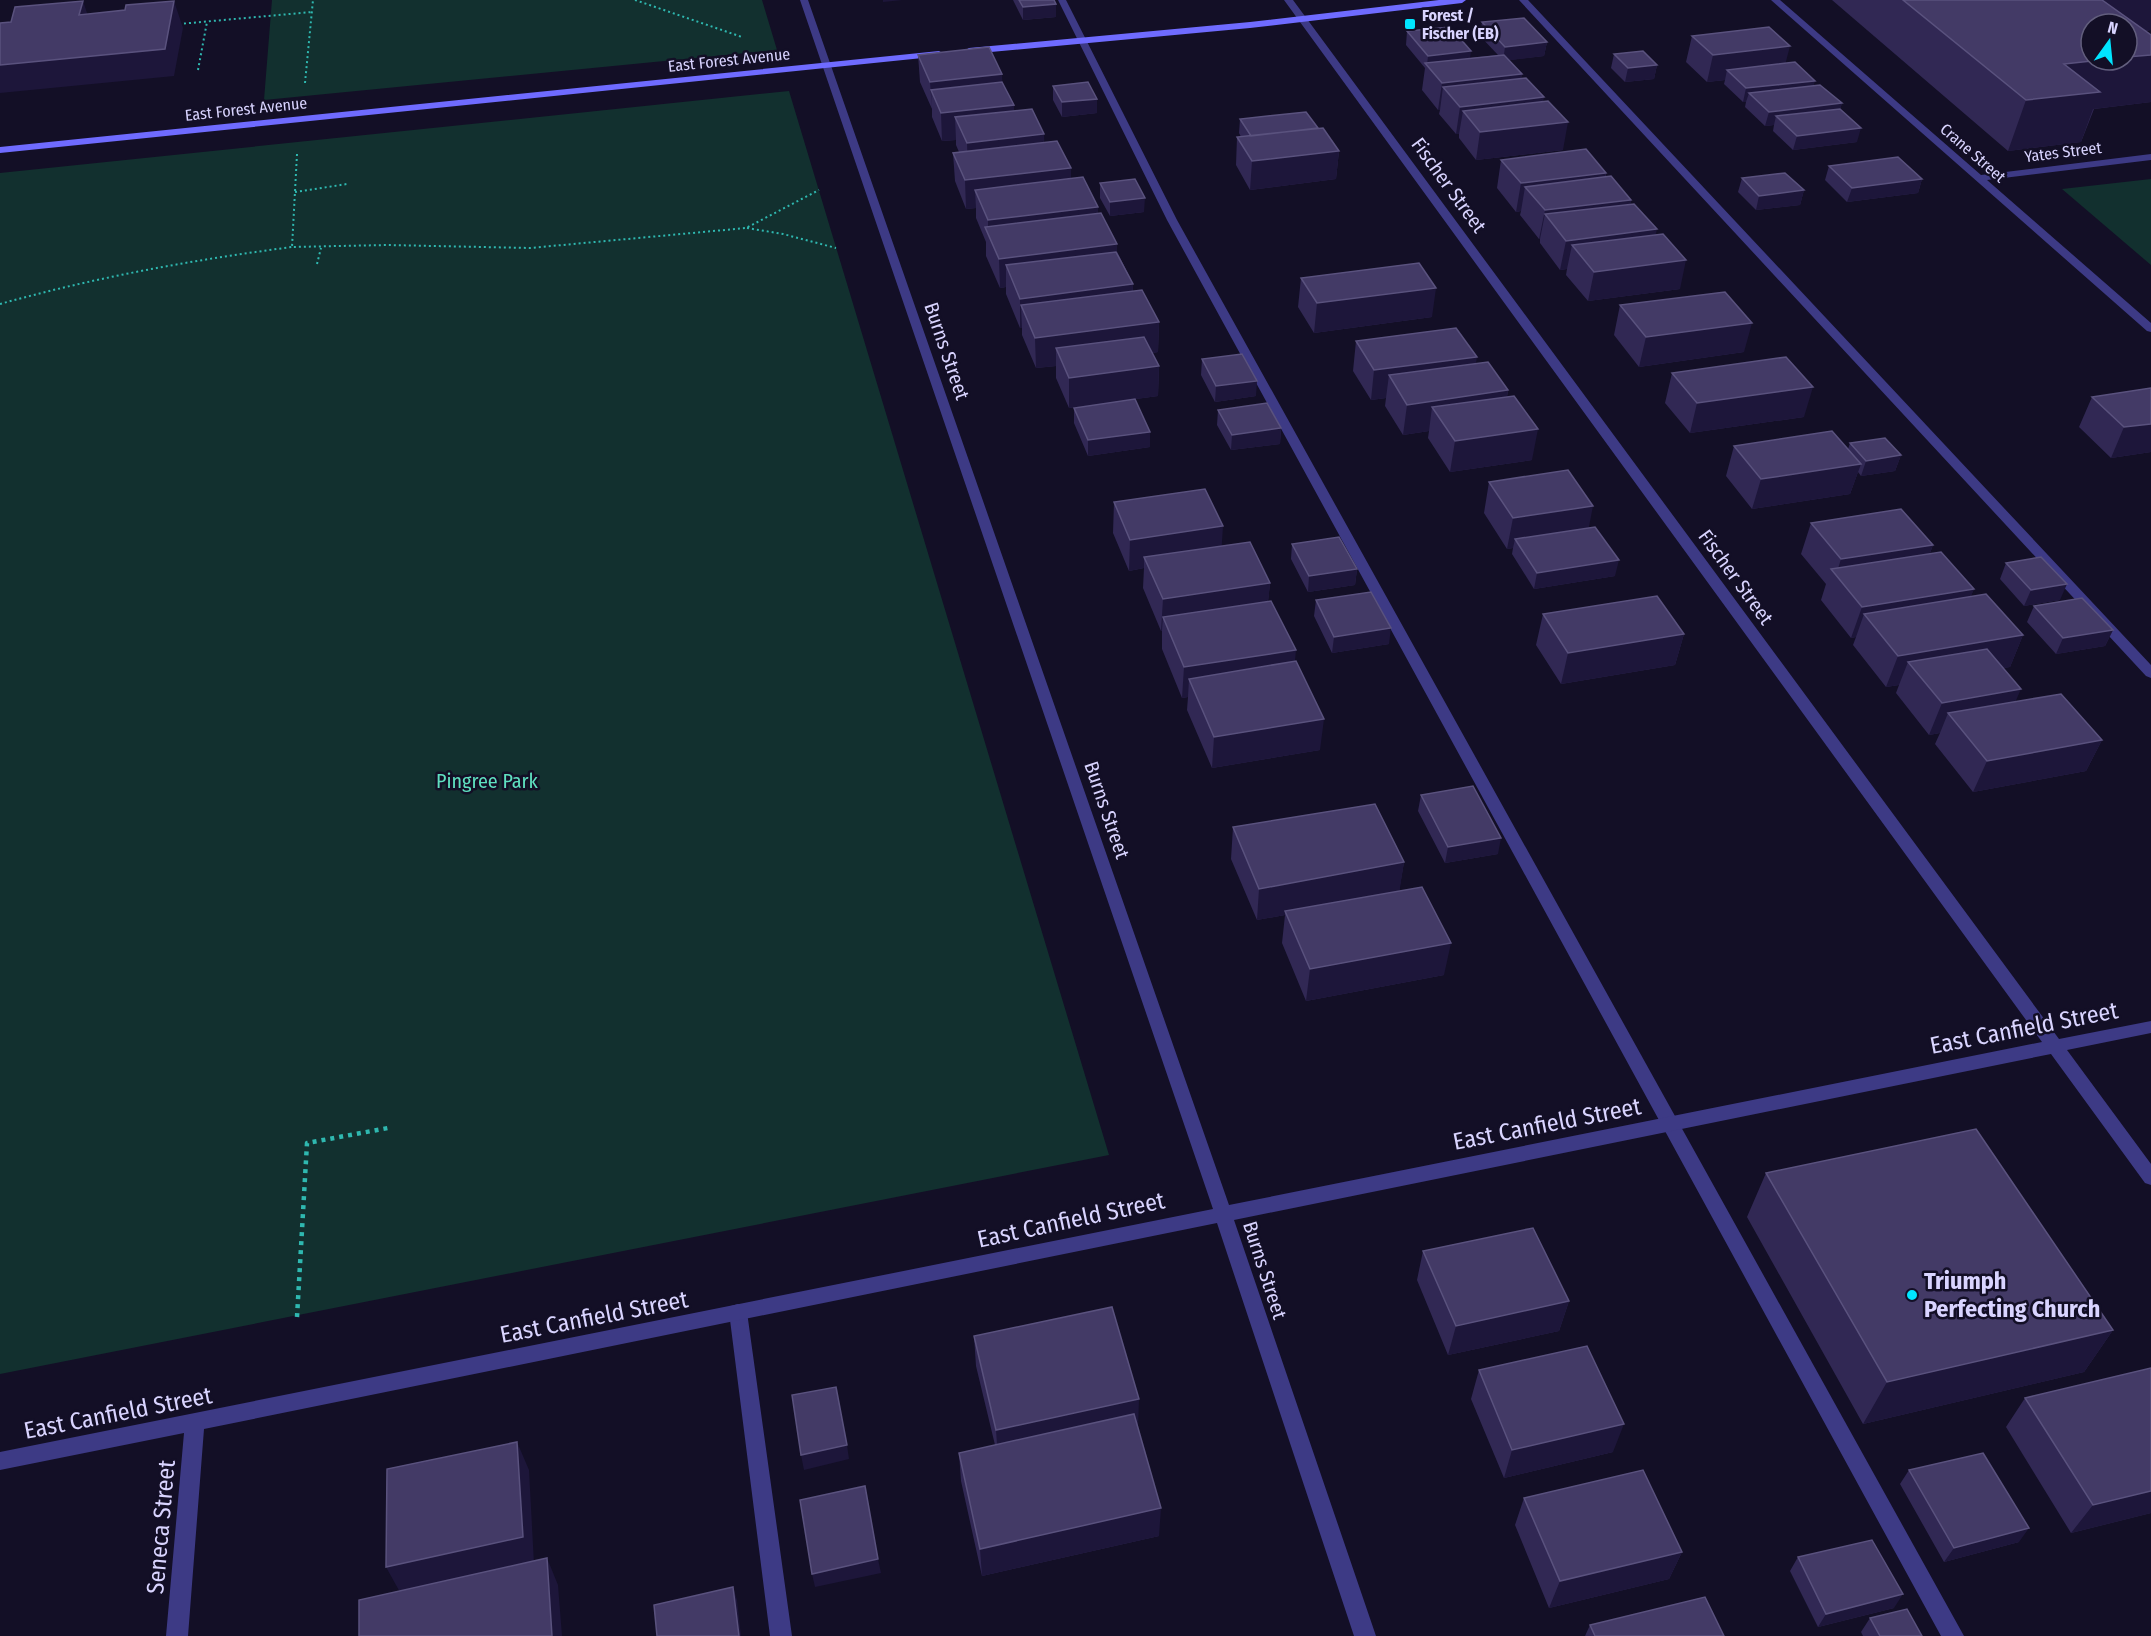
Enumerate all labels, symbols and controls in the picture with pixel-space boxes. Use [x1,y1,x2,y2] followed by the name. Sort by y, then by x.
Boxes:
[1422,6,1499,43] place label: Forest / Fischer (EB)
[2079,12,2139,72] north arrow
[1403,17,1417,31] marker: Forest / Fischer (EB)
[2106,18,2120,38] text: N
[667,44,791,76] street label: East Forest Avenue
[184,93,308,125] street label: East Forest Avenue
[1936,120,2010,187] street label: Crane Street
[1407,133,1492,238] street label: Fischer Street
[2023,138,2103,166] street label: Yates Street
[919,299,975,403] street label: Burns Street
[1694,525,1779,630] street label: Fischer Street
[1079,758,1135,862] street label: Burns Street
[436,769,539,793] park label: Pingree Park
[1928,996,2120,1060] street label: East Canfield Street
[1451,1092,1643,1156] street label: East Canfield Street
[975,1186,1167,1254] street label: East Canfield Street
[1238,1218,1292,1322] street label: Burns Street
[1924,1267,2100,1323] place label: Triumph Perfecting Church
[498,1285,690,1349] street label: East Canfield Street
[1905,1288,1919,1302] marker: Triumph Perfecting Church
[22,1381,214,1445] street label: East Canfield Street
[141,1459,181,1595] street label: Seneca Street

